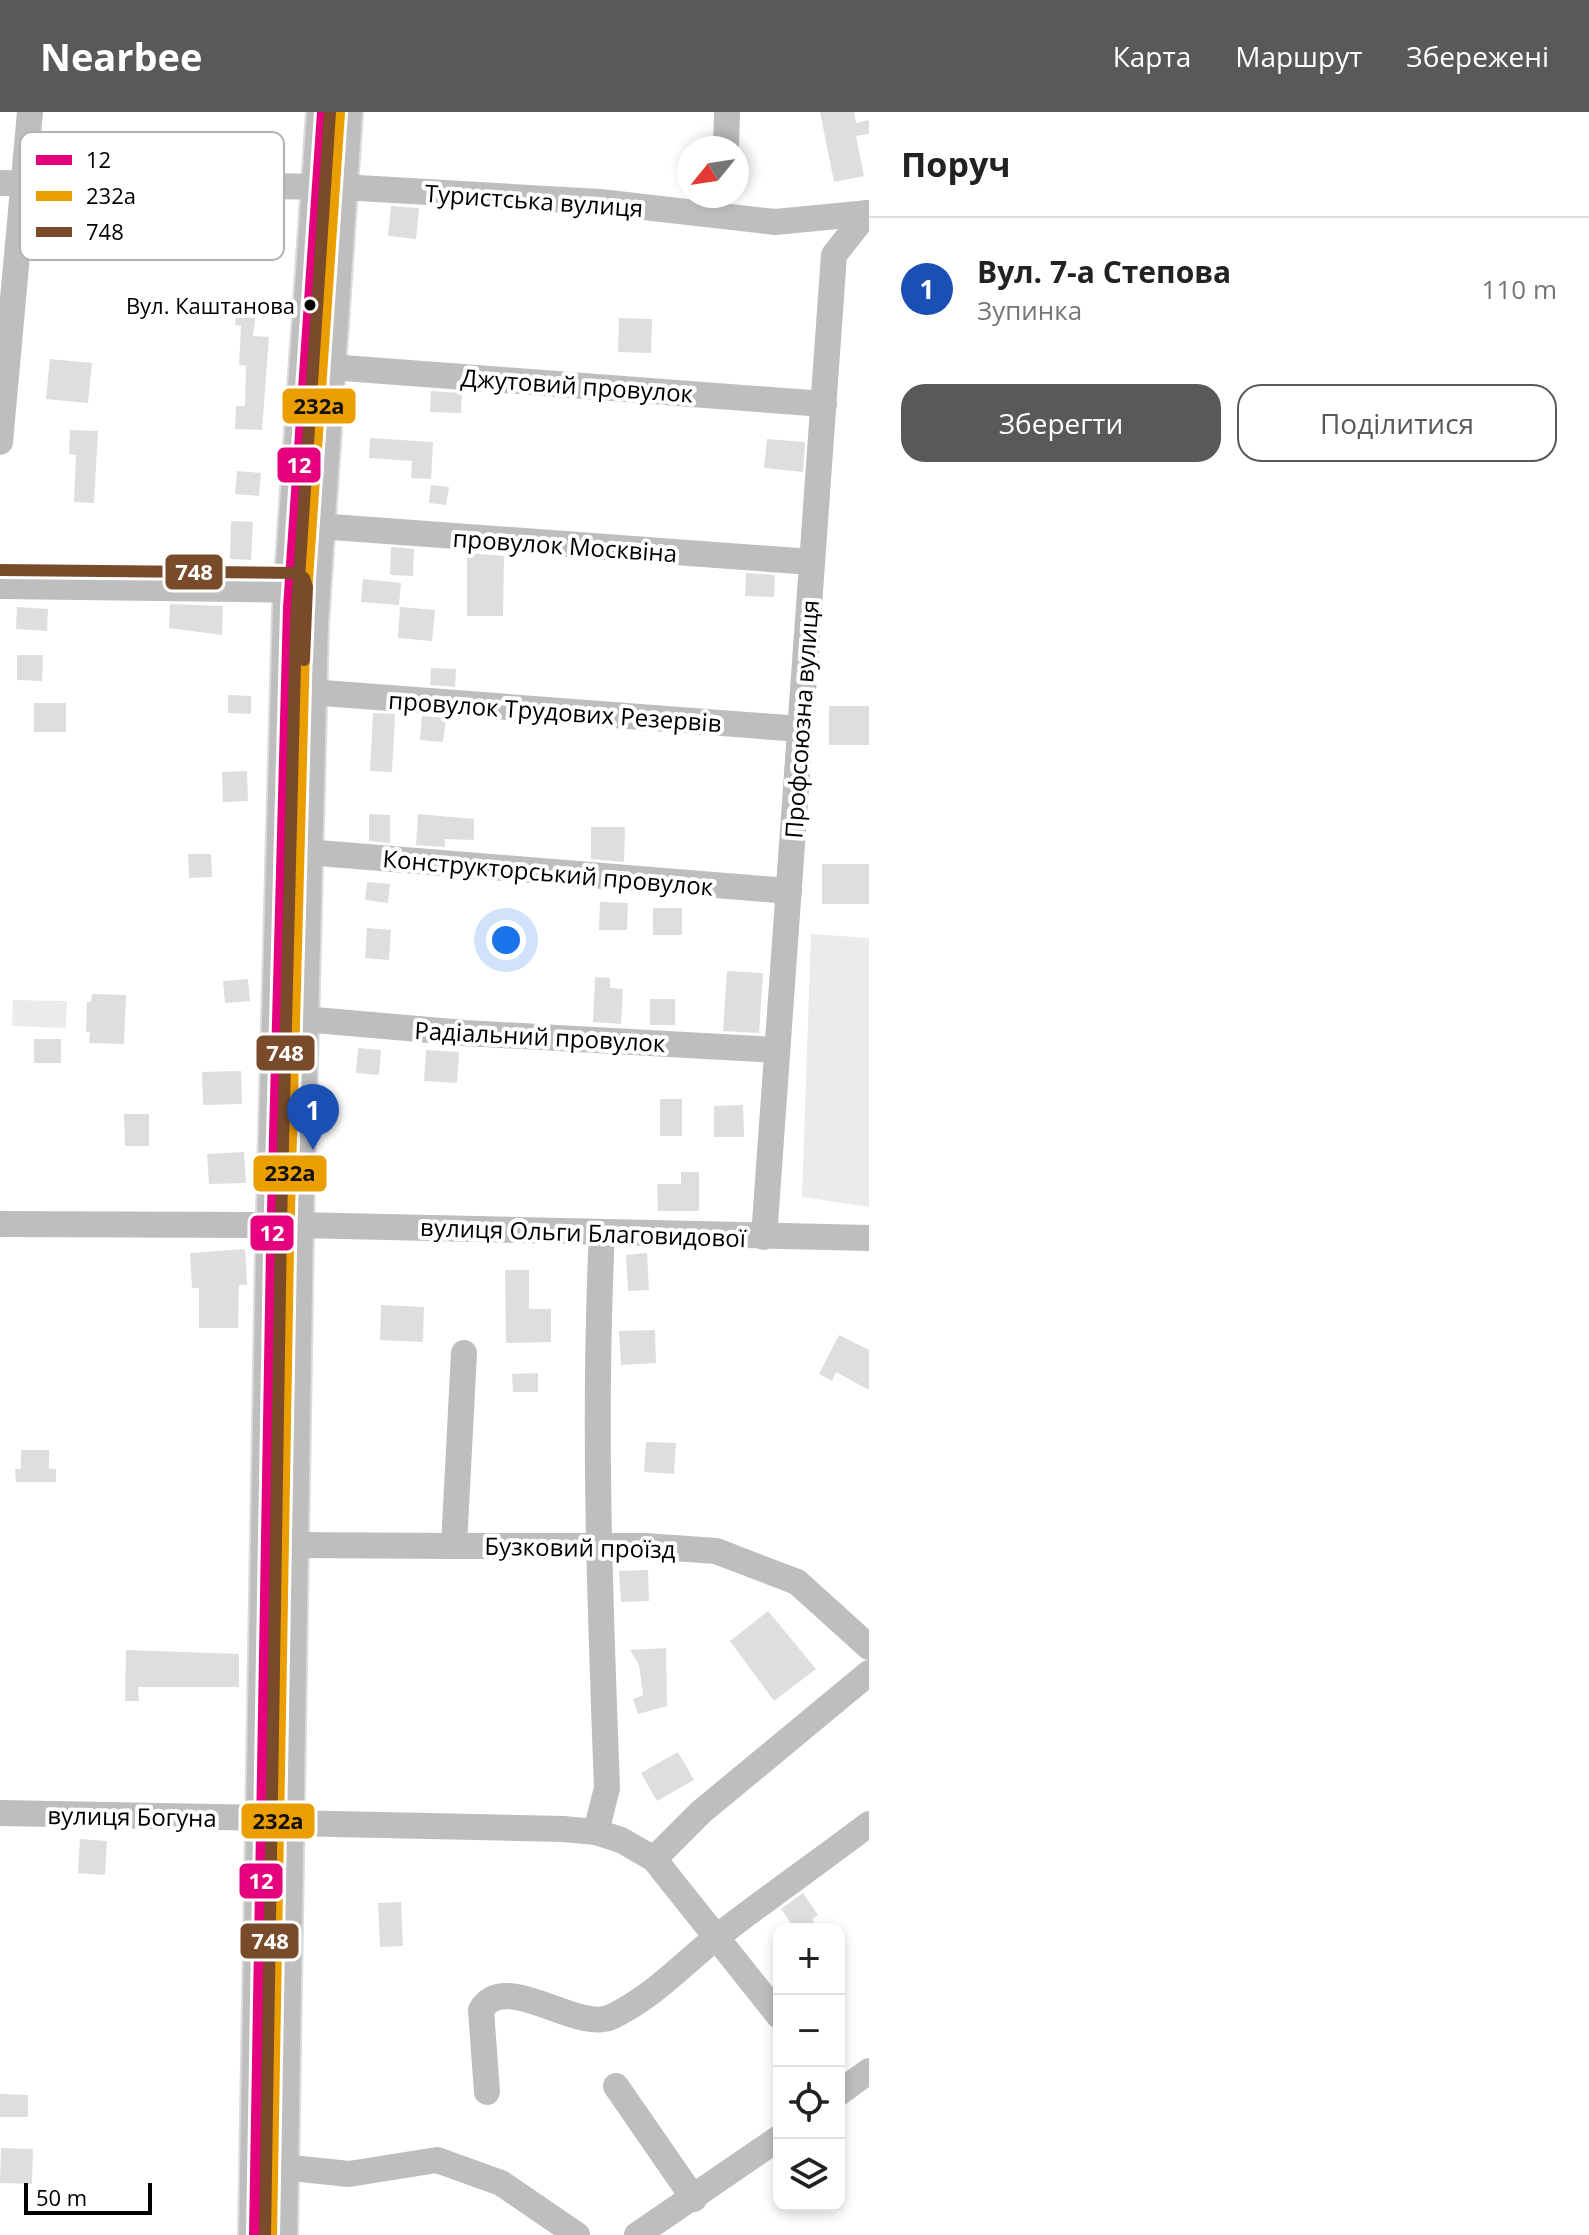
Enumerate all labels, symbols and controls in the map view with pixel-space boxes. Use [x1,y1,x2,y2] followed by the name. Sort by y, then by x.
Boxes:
[40,30,203,82] text: Nearbee
[1113,37,1191,75] text: Карта
[1235,37,1362,75] text: Маршрут
[1406,37,1549,75] text: Збережені
[20,132,284,260] legend
[677,136,749,208] north arrow
[901,141,1011,187] text: Поруч
[86,144,111,174] text: 12
[424,176,644,224] street label: Туристська вулиця
[86,180,136,210] text: 232а
[86,216,124,246] text: 748
[977,251,1231,292] text: Вул. 7-а Степова
[920,271,934,307] text: 1
[1482,271,1557,307] text: 110 m
[126,290,295,320] place label: Вул. Каштанова
[977,292,1082,328] text: Зупинка
[302,297,318,313] marker: Вул. Каштанова
[460,360,695,410] street label: Джутовий провулок
[901,384,1221,462] button: Зберегти
[1237,384,1557,462] button: Поділитися
[281,387,357,425] line badge: 232а
[293,390,345,420] text: 232а
[276,446,322,484] line badge: 12
[286,449,312,479] text: 12
[452,521,678,569] street label: провулок Москвіна
[164,553,224,591] line badge: 748
[175,556,213,586] text: 748
[776,599,826,839] street label: Профсоюзна вулиця
[387,683,723,739] street label: провулок Трудових Резервів
[381,841,715,903] street label: Конструкторський провулок
[486,920,526,960] your location
[414,1013,667,1059] street label: Радіальний провулок
[255,1034,316,1072] line badge: 748
[266,1037,304,1067] text: 748
[287,1084,339,1150] pin: 1
[252,1154,328,1193] line badge: 232а
[264,1157,316,1187] text: 232а
[420,1210,747,1254] street label: вулиця Ольги Благовидової
[249,1214,295,1252] line badge: 12
[259,1217,285,1247] text: 12
[484,1529,676,1565] street label: Бузковий проїзд
[47,1798,217,1834] street label: вулиця Богуна
[240,1802,316,1840] line badge: 232а
[252,1805,304,1835] text: 232а
[238,1862,284,1900] line badge: 12
[248,1865,274,1895] text: 12
[239,1922,300,1960] line badge: 748
[773,1923,845,2211] map controls
[773,1923,845,1995] button: +
[251,1925,289,1955] text: 748
[773,1995,845,2067] button: −
[773,2067,845,2139] button: locate
[773,2139,845,2211] button: layers
[24,2179,152,2215] scale bar
[36,2182,87,2212] text: 50 m

